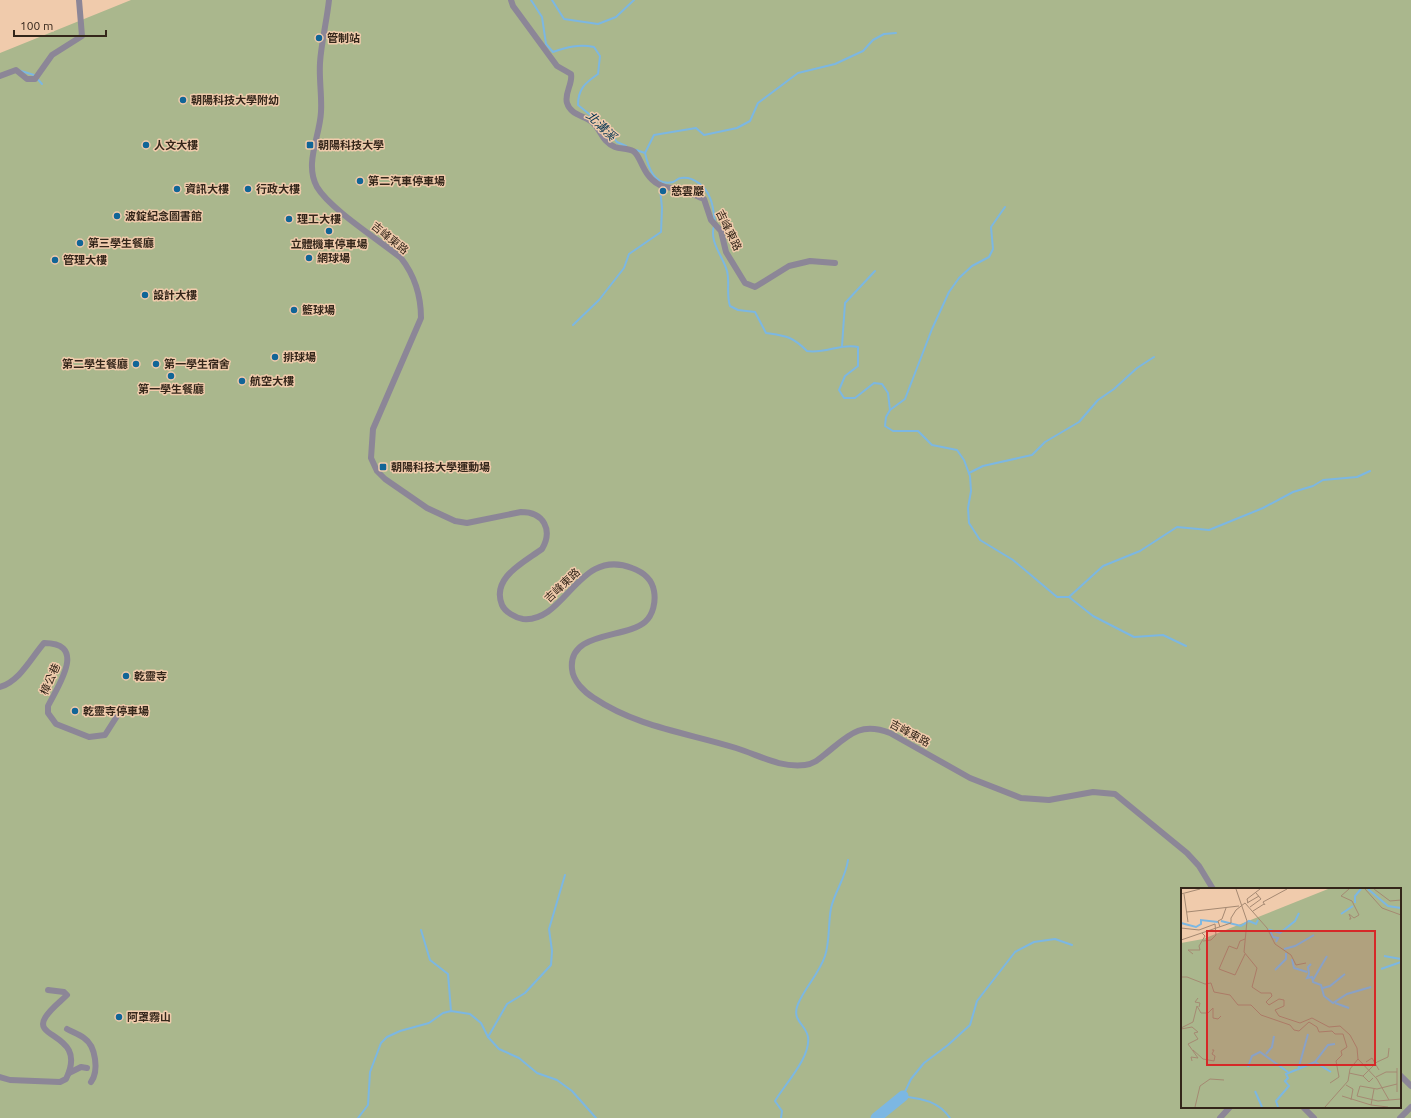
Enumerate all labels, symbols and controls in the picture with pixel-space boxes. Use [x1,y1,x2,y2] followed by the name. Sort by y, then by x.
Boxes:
[14,12,106,38] scale bar
[20,19,53,32] text: 100 m
[327,32,360,44] place label: 管制站
[314,33,324,43] marker: 管制站
[191,94,279,106] place label: 朝陽科技大學附幼
[178,95,188,105] marker: 朝陽科技大學附幼
[584,108,620,144] water label: 北溝溪
[154,139,198,151] place label: 人文大樓
[318,139,384,151] place label: 朝陽科技大學
[141,140,151,150] marker: 人文大樓
[305,140,315,150] marker: 朝陽科技大學
[368,175,445,187] place label: 第二汽車停車場
[355,176,365,186] marker: 第二汽車停車場
[185,183,229,195] place label: 資訊大樓
[256,183,300,195] place label: 行政大樓
[172,184,182,194] marker: 資訊大樓
[243,184,253,194] marker: 行政大樓
[671,185,704,197] place label: 慈雲巖
[658,186,668,196] marker: 慈雲巖
[714,208,744,252] street label: 吉峰東路
[125,210,202,222] place label: 波錠紀念圖書館
[112,211,122,221] marker: 波錠紀念圖書館
[297,213,341,225] place label: 理工大樓
[284,214,294,224] marker: 理工大樓
[369,219,411,257] street label: 吉峰東路
[324,226,334,236] marker: 立體機車停車場
[88,237,154,249] place label: 第三學生餐廳
[75,238,85,248] marker: 第三學生餐廳
[291,238,368,250] place label: 立體機車停車場
[317,252,350,264] place label: 網球場
[304,253,314,263] marker: 網球場
[63,254,107,266] place label: 管理大樓
[50,255,60,265] marker: 管理大樓
[153,289,197,301] place label: 設計大樓
[140,290,150,300] marker: 設計大樓
[302,304,335,316] place label: 籃球場
[289,305,299,315] marker: 籃球場
[283,351,316,363] place label: 排球場
[270,352,280,362] marker: 排球場
[62,358,128,370] place label: 第二學生餐廳
[164,358,230,370] place label: 第一學生宿舍
[131,359,141,369] marker: 第二學生餐廳
[151,359,161,369] marker: 第一學生宿舍
[166,371,176,381] marker: 第一學生餐廳
[250,375,294,387] place label: 航空大樓
[237,376,247,386] marker: 航空大樓
[138,383,204,395] place label: 第一學生餐廳
[391,461,490,473] place label: 朝陽科技大學運動場
[378,462,388,472] marker: 朝陽科技大學運動場
[542,566,582,604] street label: 吉峰東路
[38,661,62,697] street label: 樟公巷
[134,670,167,682] place label: 乾靈寺
[121,671,131,681] marker: 乾靈寺
[83,705,149,717] place label: 乾靈寺停車場
[70,706,80,716] marker: 乾靈寺停車場
[888,717,932,749] street label: 吉峰東路
[1181,888,1401,1108] inset map
[127,1011,171,1023] place label: 阿罩霧山
[114,1012,124,1022] marker: 阿罩霧山

